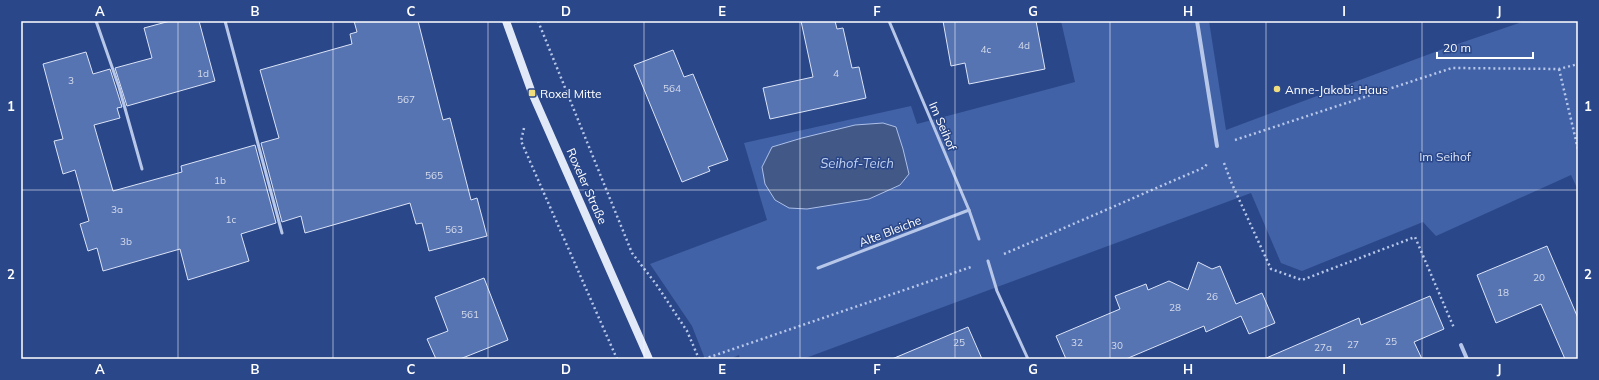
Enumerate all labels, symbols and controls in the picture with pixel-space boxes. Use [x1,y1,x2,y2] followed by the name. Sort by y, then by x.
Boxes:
[95,3,105,19] text: A
[251,3,260,19] text: B
[407,3,416,19] text: C
[561,3,571,19] text: D
[718,3,726,19] text: E
[873,3,881,19] text: F
[1028,3,1038,19] text: G
[1183,3,1193,19] text: H
[1342,3,1346,19] text: I
[1497,3,1501,19] text: J
[1437,34,1533,60] scale bar
[1018,39,1030,52] house number: 4d
[1443,40,1471,55] text: 20 m
[981,43,992,56] house number: 4c
[197,67,209,80] house number: 1d
[833,67,839,80] house number: 4
[68,74,74,87] house number: 3
[663,82,681,95] house number: 564
[1285,82,1388,97] place label: Anne-Jakobi-Haus
[1272,84,1282,94] marker: Anne-Jakobi-Haus
[540,86,602,101] place label: Roxel Mitte
[527,88,537,98] marker: Roxel Mitte
[397,93,415,106] house number: 567
[7,98,15,114] text: 1
[1584,98,1592,114] text: 1
[926,99,960,154] street label: Im Seihof
[564,146,610,226] street label: Roxeler Straße
[1419,149,1472,164] park label: Im Seihof
[820,155,894,171] water label: Seihof-Teich
[425,169,443,182] house number: 565
[214,174,226,187] house number: 1b
[111,203,123,216] house number: 3a
[857,212,923,250] street label: Alte Bleiche
[226,213,237,226] house number: 1c
[445,223,463,236] house number: 563
[120,235,132,248] house number: 3b
[7,266,15,282] text: 2
[1584,266,1592,282] text: 2
[1533,271,1545,284] house number: 20
[1497,286,1509,299] house number: 18
[1206,290,1218,303] house number: 26
[1169,301,1181,314] house number: 28
[461,308,479,321] house number: 561
[1385,335,1397,348] house number: 25
[953,336,965,349] house number: 25
[1071,336,1083,349] house number: 32
[1347,338,1359,351] house number: 27
[1111,339,1123,352] house number: 30
[1314,341,1332,354] house number: 27a
[95,361,105,377] text: A
[251,361,260,377] text: B
[407,361,416,377] text: C
[561,361,571,377] text: D
[718,361,726,377] text: E
[873,361,881,377] text: F
[1028,361,1038,377] text: G
[1183,361,1193,377] text: H
[1342,361,1346,377] text: I
[1497,361,1501,377] text: J

